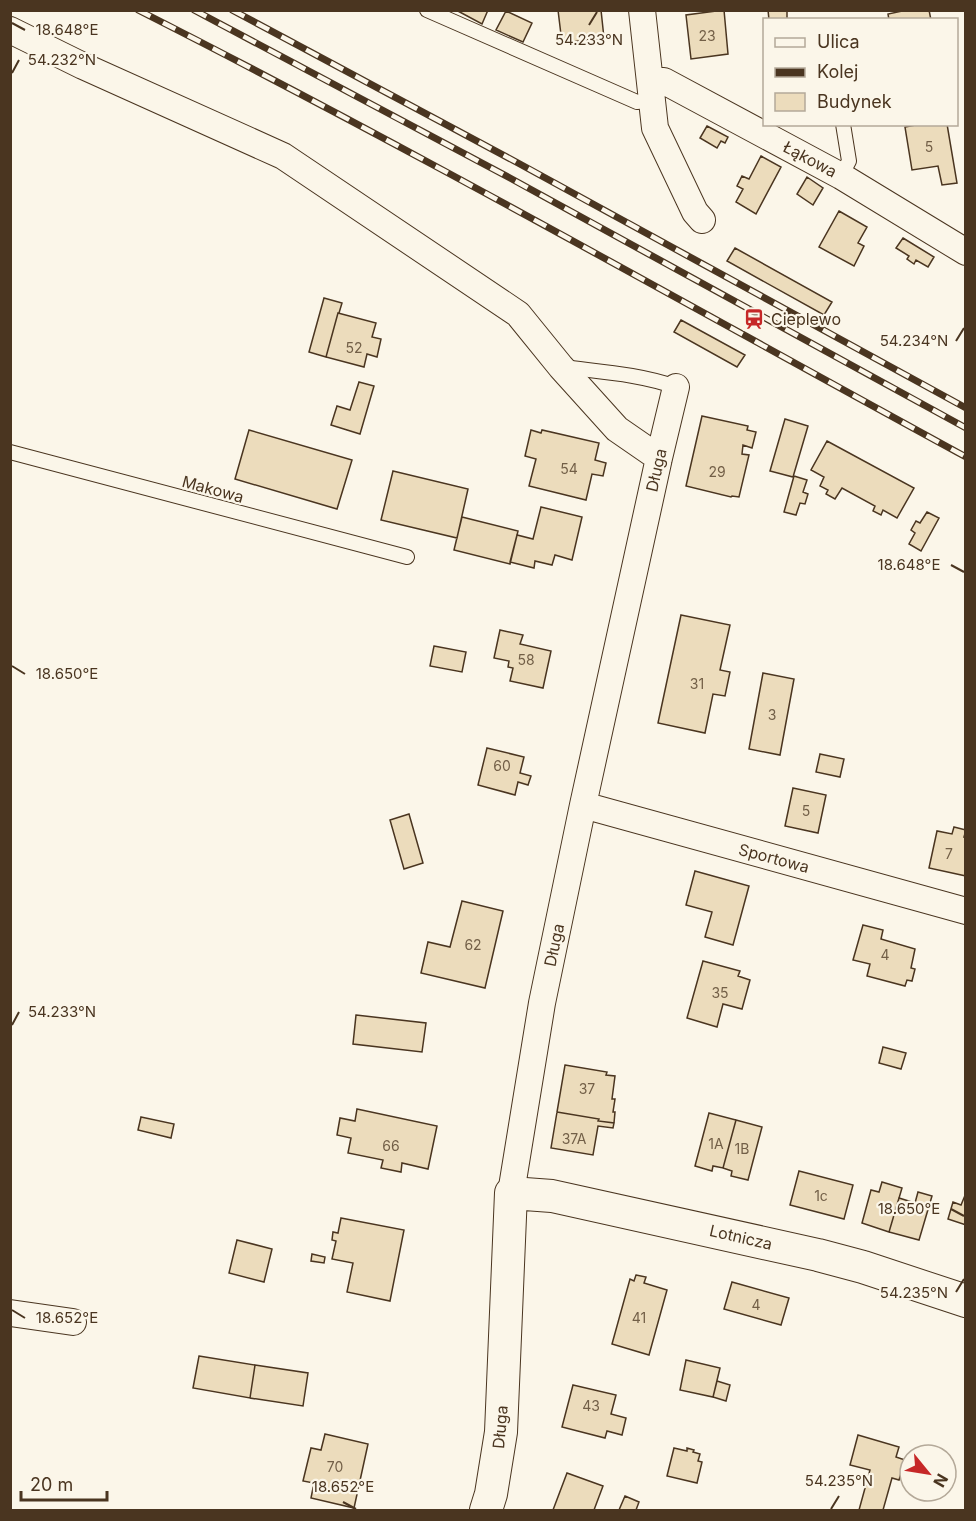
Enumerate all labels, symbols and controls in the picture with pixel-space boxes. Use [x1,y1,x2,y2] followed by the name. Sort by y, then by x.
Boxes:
[763,18,958,126] legend
[36,20,98,39] text: 18.648°E
[698,27,716,44] house number: 23
[555,30,623,49] text: 54.233°N
[817,31,860,52] text: Ulica
[28,50,96,69] text: 54.232°N
[817,61,858,82] text: Kolej
[817,91,892,112] text: Budynek
[780,136,840,182] street label: Łąkowa
[925,138,933,155] house number: 5
[742,307,766,331] station icon: Cieplewo
[771,309,841,329] place label: Cieplewo
[880,331,948,350] text: 54.234°N
[345,339,363,356] house number: 52
[641,446,671,494] street label: Długa
[560,460,578,477] house number: 54
[708,463,726,480] house number: 29
[180,471,246,507] street label: Makowa
[878,555,940,574] text: 18.648°E
[517,651,535,668] house number: 58
[36,664,98,683] text: 18.650°E
[690,675,704,692] house number: 31
[768,706,776,723] house number: 3
[493,757,511,774] house number: 60
[802,802,810,819] house number: 5
[736,839,812,877] street label: Sportowa
[945,845,953,862] house number: 7
[540,922,568,968] street label: Długa
[464,936,482,953] house number: 62
[880,946,890,963] house number: 4
[711,984,729,1001] house number: 35
[28,1002,96,1021] text: 54.233°N
[579,1080,595,1097] house number: 37
[562,1130,587,1147] house number: 37A
[708,1135,724,1152] house number: 1A
[382,1137,400,1154] house number: 66
[735,1140,749,1157] house number: 1B
[814,1187,828,1204] house number: 1c
[878,1199,940,1218] text: 18.650°E
[708,1220,774,1254] street label: Lotnicza
[880,1283,948,1302] text: 54.235°N
[751,1296,761,1313] house number: 4
[36,1308,98,1327] text: 18.652°E
[632,1309,646,1326] house number: 41
[582,1397,600,1414] house number: 43
[488,1404,512,1450] street label: Długa
[898,1443,958,1503] north arrow
[327,1458,343,1475] house number: 70
[21,1464,106,1502] scale bar
[929,1470,953,1491] text: N
[805,1471,873,1490] text: 54.235°N
[30,1474,73,1495] text: 20 m
[312,1477,374,1496] text: 18.652°E

